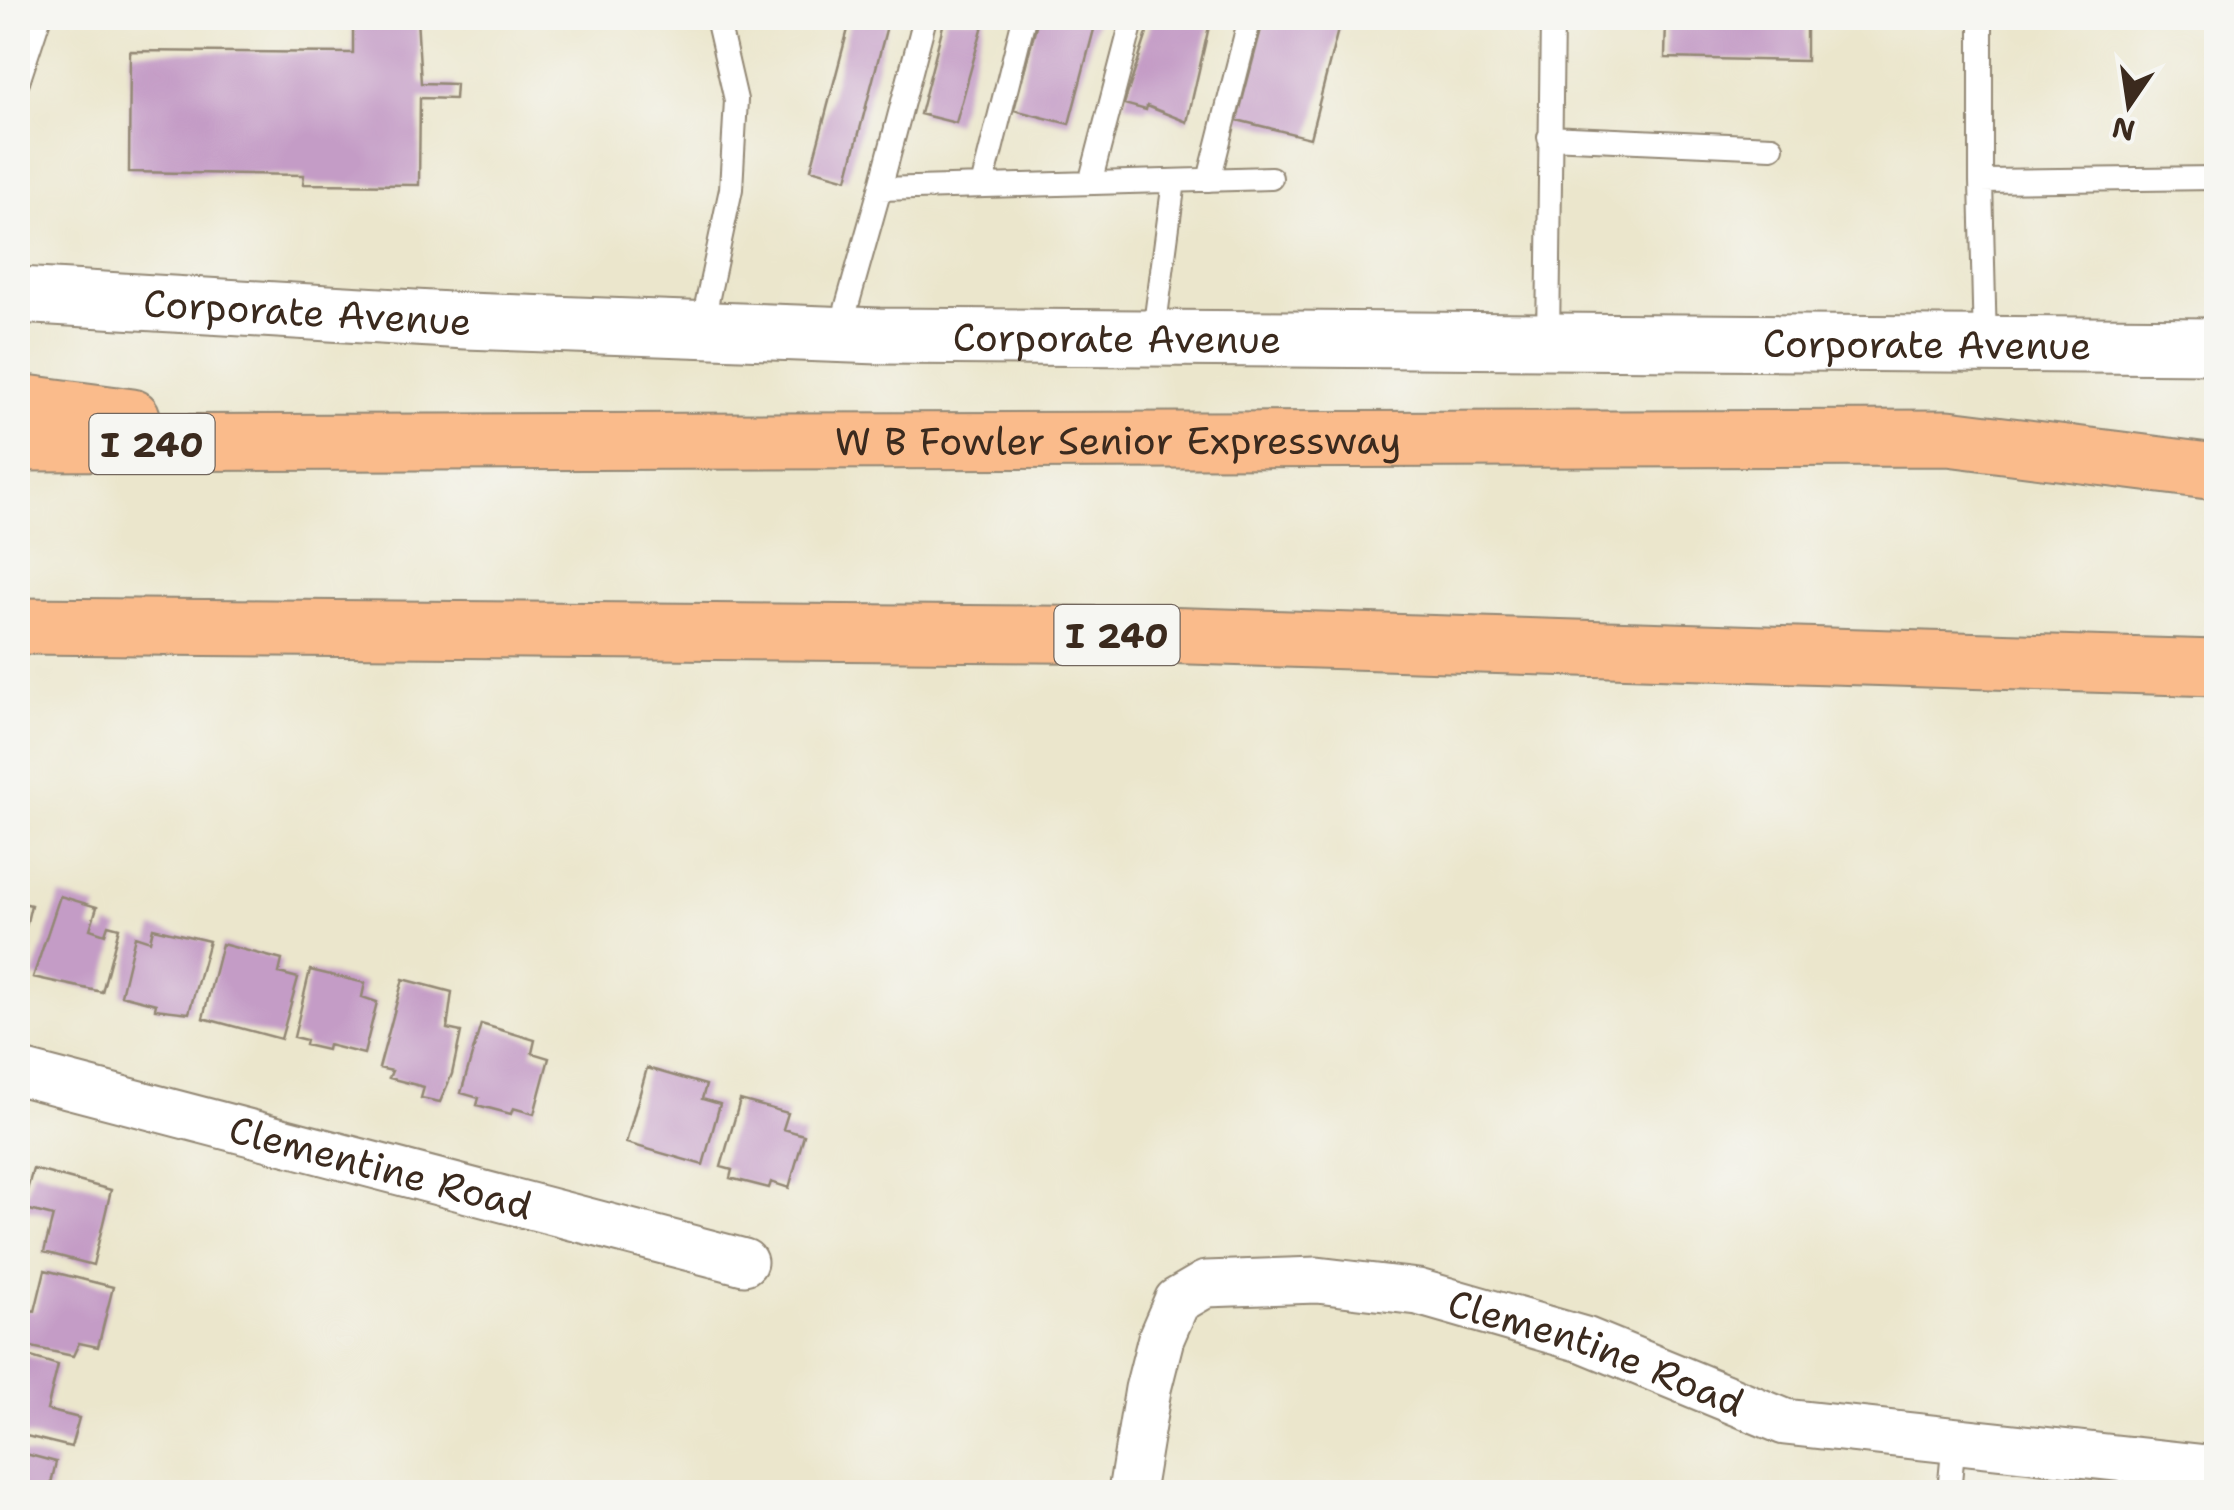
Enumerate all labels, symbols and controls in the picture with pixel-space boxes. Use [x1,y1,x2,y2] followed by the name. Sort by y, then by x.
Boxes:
[2079,55,2179,155] north arrow
[2108,108,2138,150] text: N
[142,277,473,347] street label: Corporate Avenue
[952,311,1282,365] street label: Corporate Avenue
[1762,317,2092,371] street label: Corporate Avenue
[90,414,214,474] road number: I 240
[835,414,1401,466] street label: W B Fowler Senior Expressway
[1054,605,1180,665] road number: I 240
[224,1103,538,1231] street label: Clementine Road
[1442,1277,1752,1428] street label: Clementine Road

